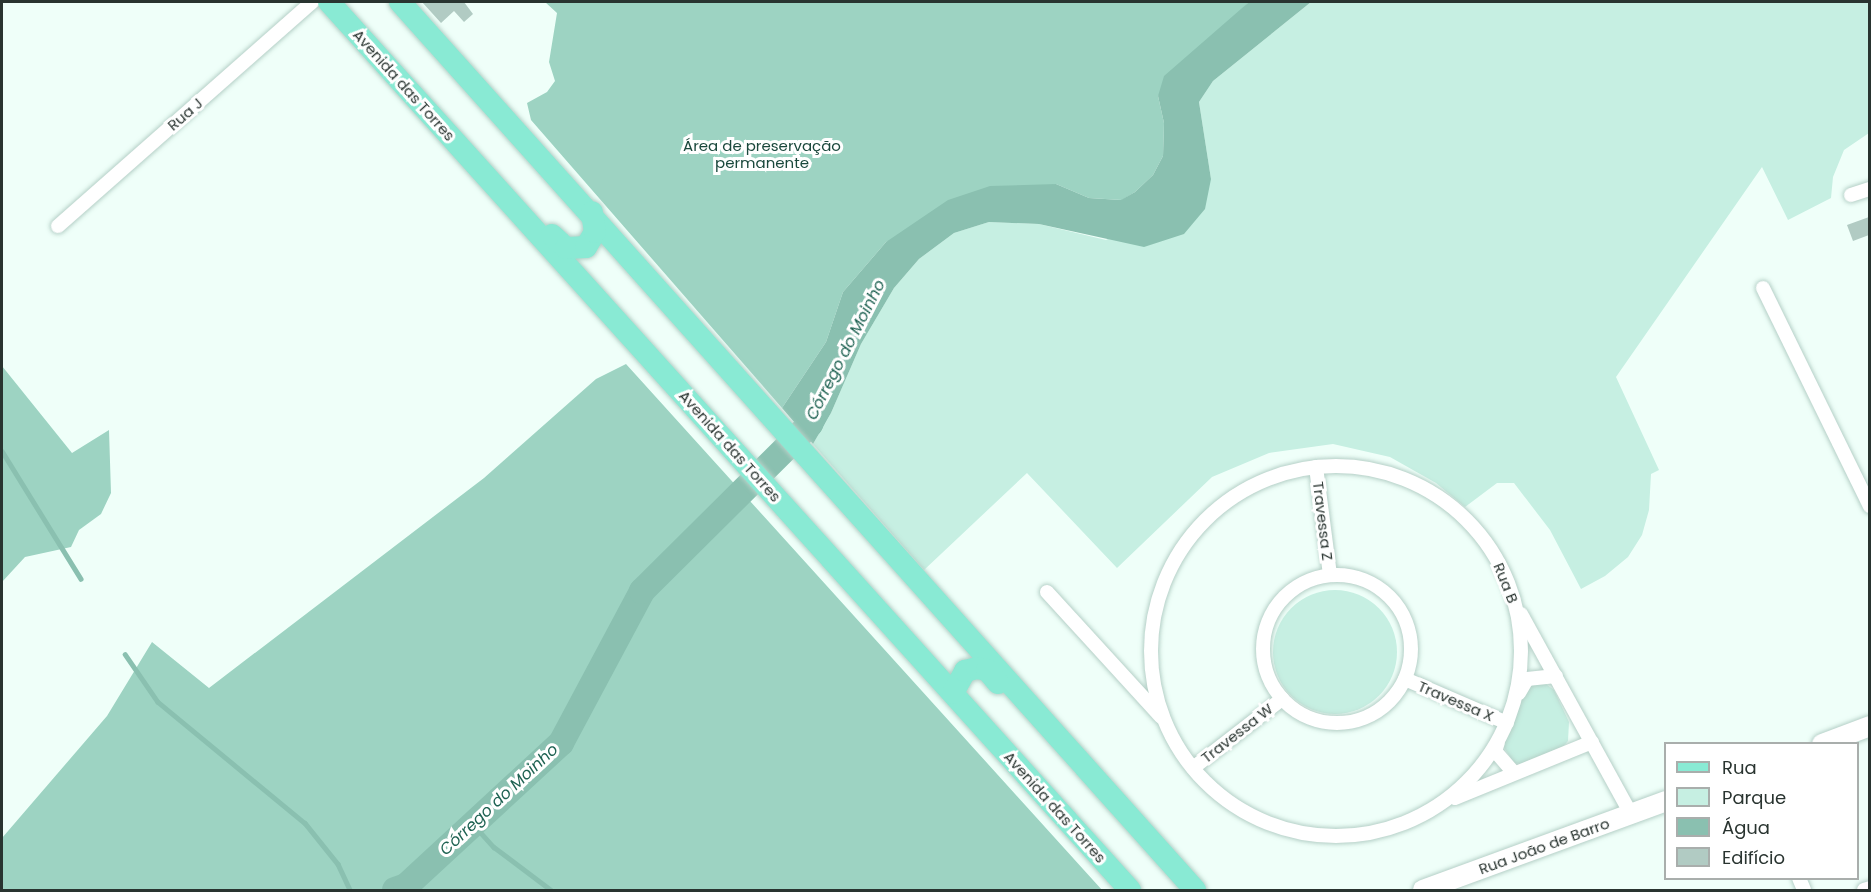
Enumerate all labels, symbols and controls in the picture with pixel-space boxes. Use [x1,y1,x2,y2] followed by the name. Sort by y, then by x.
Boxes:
[349,26,459,144] street label: Avenida das Torres
[164,94,206,134] street label: Rua J
[683,136,841,171] park label: Área de preservação permanente
[802,277,890,423] water label: Córrego do Moinho
[675,387,785,505] street label: Avenida das Torres
[1309,480,1337,562] street label: Travessa Z
[1490,560,1522,606] street label: Rua B
[1415,677,1497,725] street label: Travessa X
[1198,699,1276,767] street label: Travessa W
[436,740,562,860] water label: Córrego do Moinho
[1664,742,1859,880] legend
[1000,748,1110,866] street label: Avenida das Torres
[1722,755,1757,780] text: Rua
[1722,785,1786,810] text: Parque
[1476,814,1612,878] street label: Rua João de Barro
[1722,815,1770,840] text: Água
[1722,845,1785,870] text: Edifício

